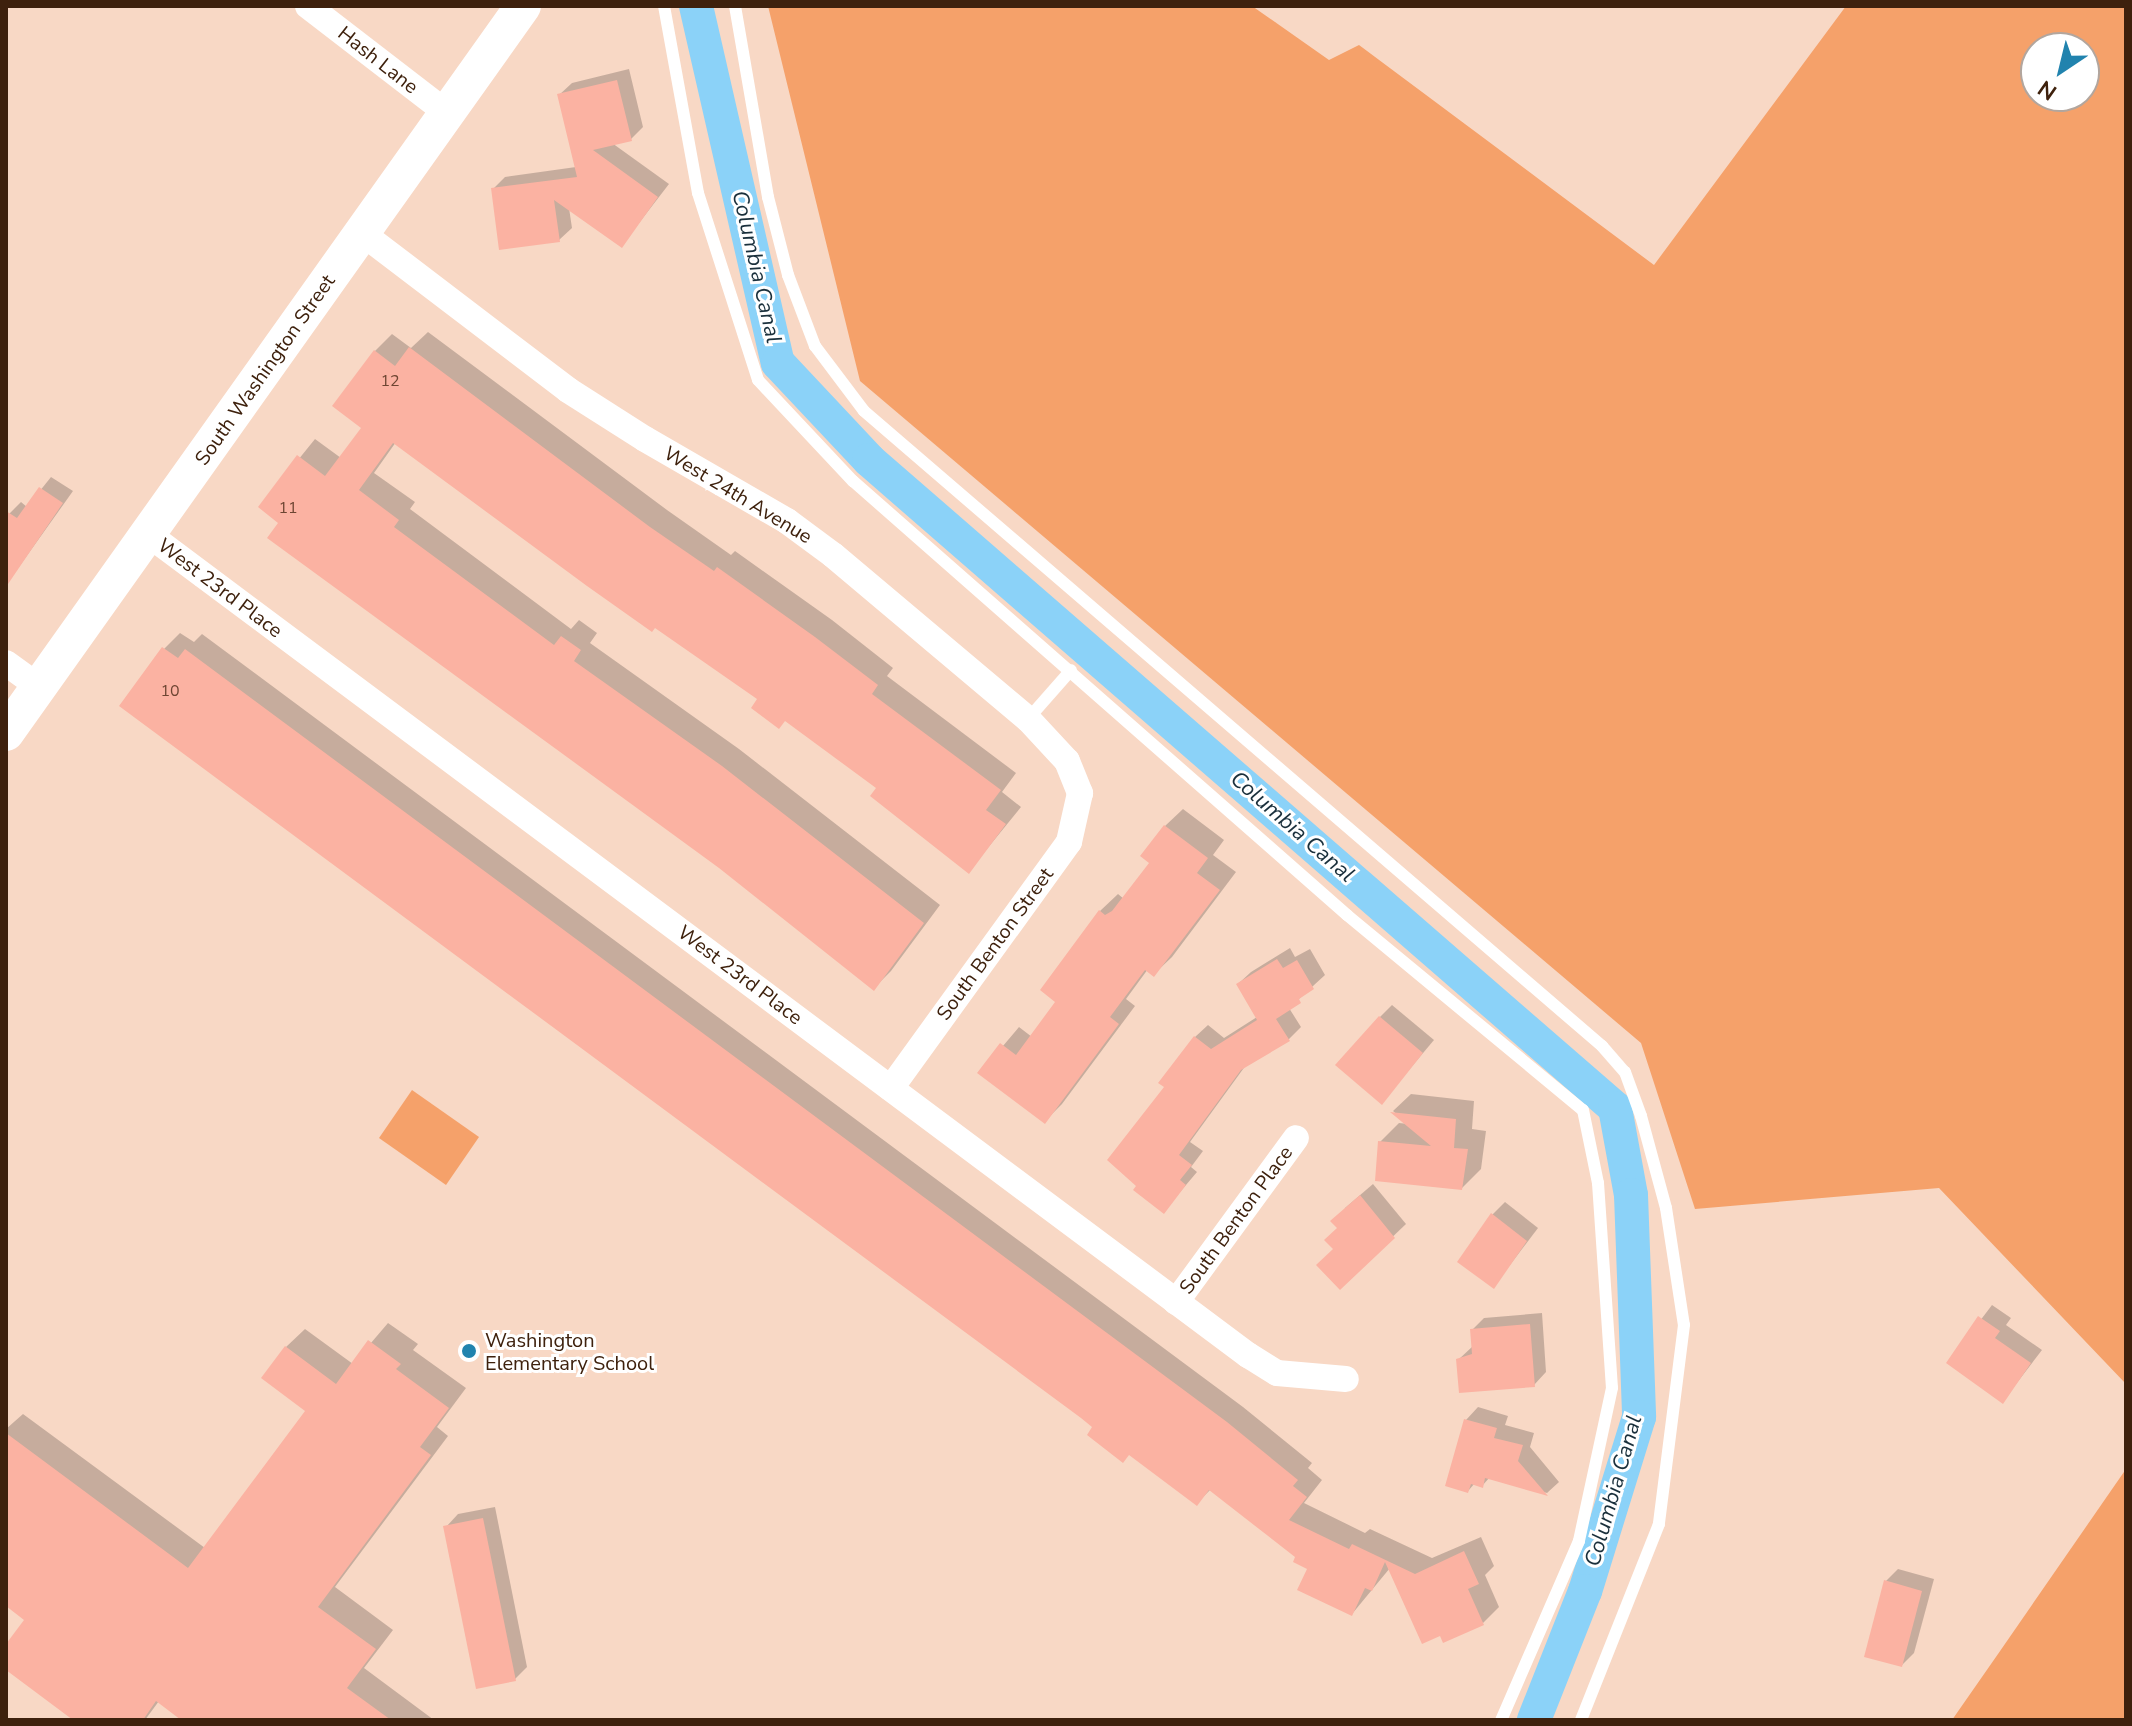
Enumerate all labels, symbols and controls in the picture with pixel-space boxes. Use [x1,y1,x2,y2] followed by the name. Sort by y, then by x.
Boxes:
[333,21,423,99] street label: Hash Lane
[2020,32,2100,112] north arrow
[2032,73,2063,107] text: N
[726,188,786,346] water label: Columbia Canal
[190,270,340,470] street label: South Washington Street
[380,371,400,391] house number: 12
[660,441,816,549] street label: West 24th Avenue
[278,498,298,518] house number: 11
[153,533,287,643] street label: West 23rd Place
[160,681,180,701] house number: 10
[1224,766,1360,888] water label: Columbia Canal
[932,863,1058,1025] street label: South Benton Street
[673,920,807,1030] street label: West 23rd Place
[1174,1141,1298,1299] street label: South Benton Place
[485,1328,654,1375] place label: Washington Elementary School
[460,1342,478,1360] marker: Washington Elementary School
[1580,1412,1648,1570] water label: Columbia Canal

